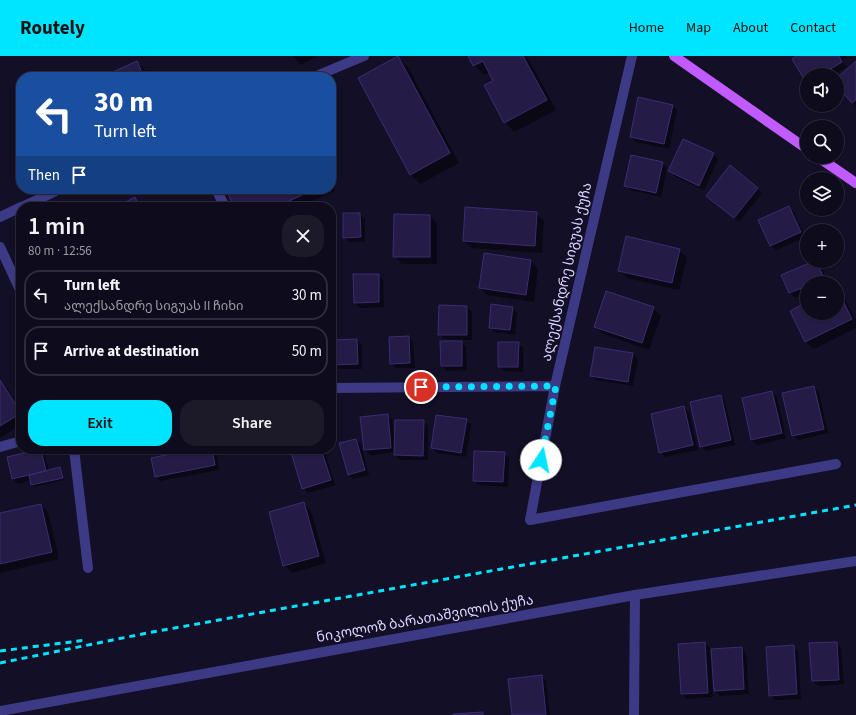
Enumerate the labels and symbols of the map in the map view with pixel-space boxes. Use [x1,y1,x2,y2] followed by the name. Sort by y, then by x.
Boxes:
[537,181,597,363] street label: ალექსანდრე სიგუას ქუჩა
[404,370,438,404] pin
[520,439,562,481] position arrow
[315,590,535,648] street label: ნიკოლოზ ბარათაშვილის ქუჩა

